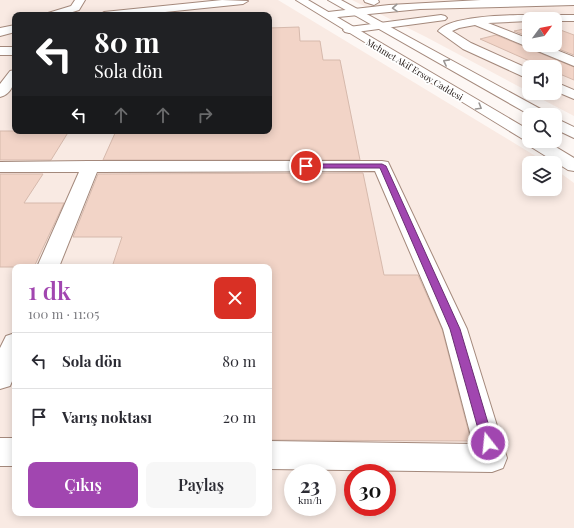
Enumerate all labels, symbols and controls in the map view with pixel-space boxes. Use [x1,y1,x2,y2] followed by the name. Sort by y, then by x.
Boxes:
[392,4,398,12] one-way arrow
[522,12,562,52] north arrow
[522,12,562,196] map controls
[94,23,160,60] text: 80 m
[28,28,80,80] icon: left
[364,35,466,103] street label: Mehmet Akif Ersoy Caddesi
[94,59,163,83] text: Sola dön
[443,60,450,67] one-way arrow
[522,60,562,100] button: sound
[475,102,482,109] one-way arrow
[68,104,90,126] icon: left
[110,104,132,126] icon: ahead
[152,104,174,126] icon: ahead
[194,104,216,126] icon: right
[522,108,562,148] button: search
[289,149,323,183] pin
[295,155,317,177] icon: arrive
[522,156,562,196] button: layers
[28,274,71,306] text: 1 dk
[214,277,256,319] button: close
[28,305,99,322] text: 100 m · 11:05
[28,350,50,372] icon: left
[62,351,122,371] text: Sola dön
[222,351,256,371] text: 80 m
[28,406,50,428] icon: arrive
[62,407,152,427] text: Varış noktası
[223,407,256,427] text: 20 m
[467,422,509,464] position arrow
[28,462,138,508] button: Çıkış
[146,462,256,508] button: Paylaş
[344,464,396,516] speed limit sign: 30
[300,471,320,498] text: 23
[298,493,322,507] text: km/h

